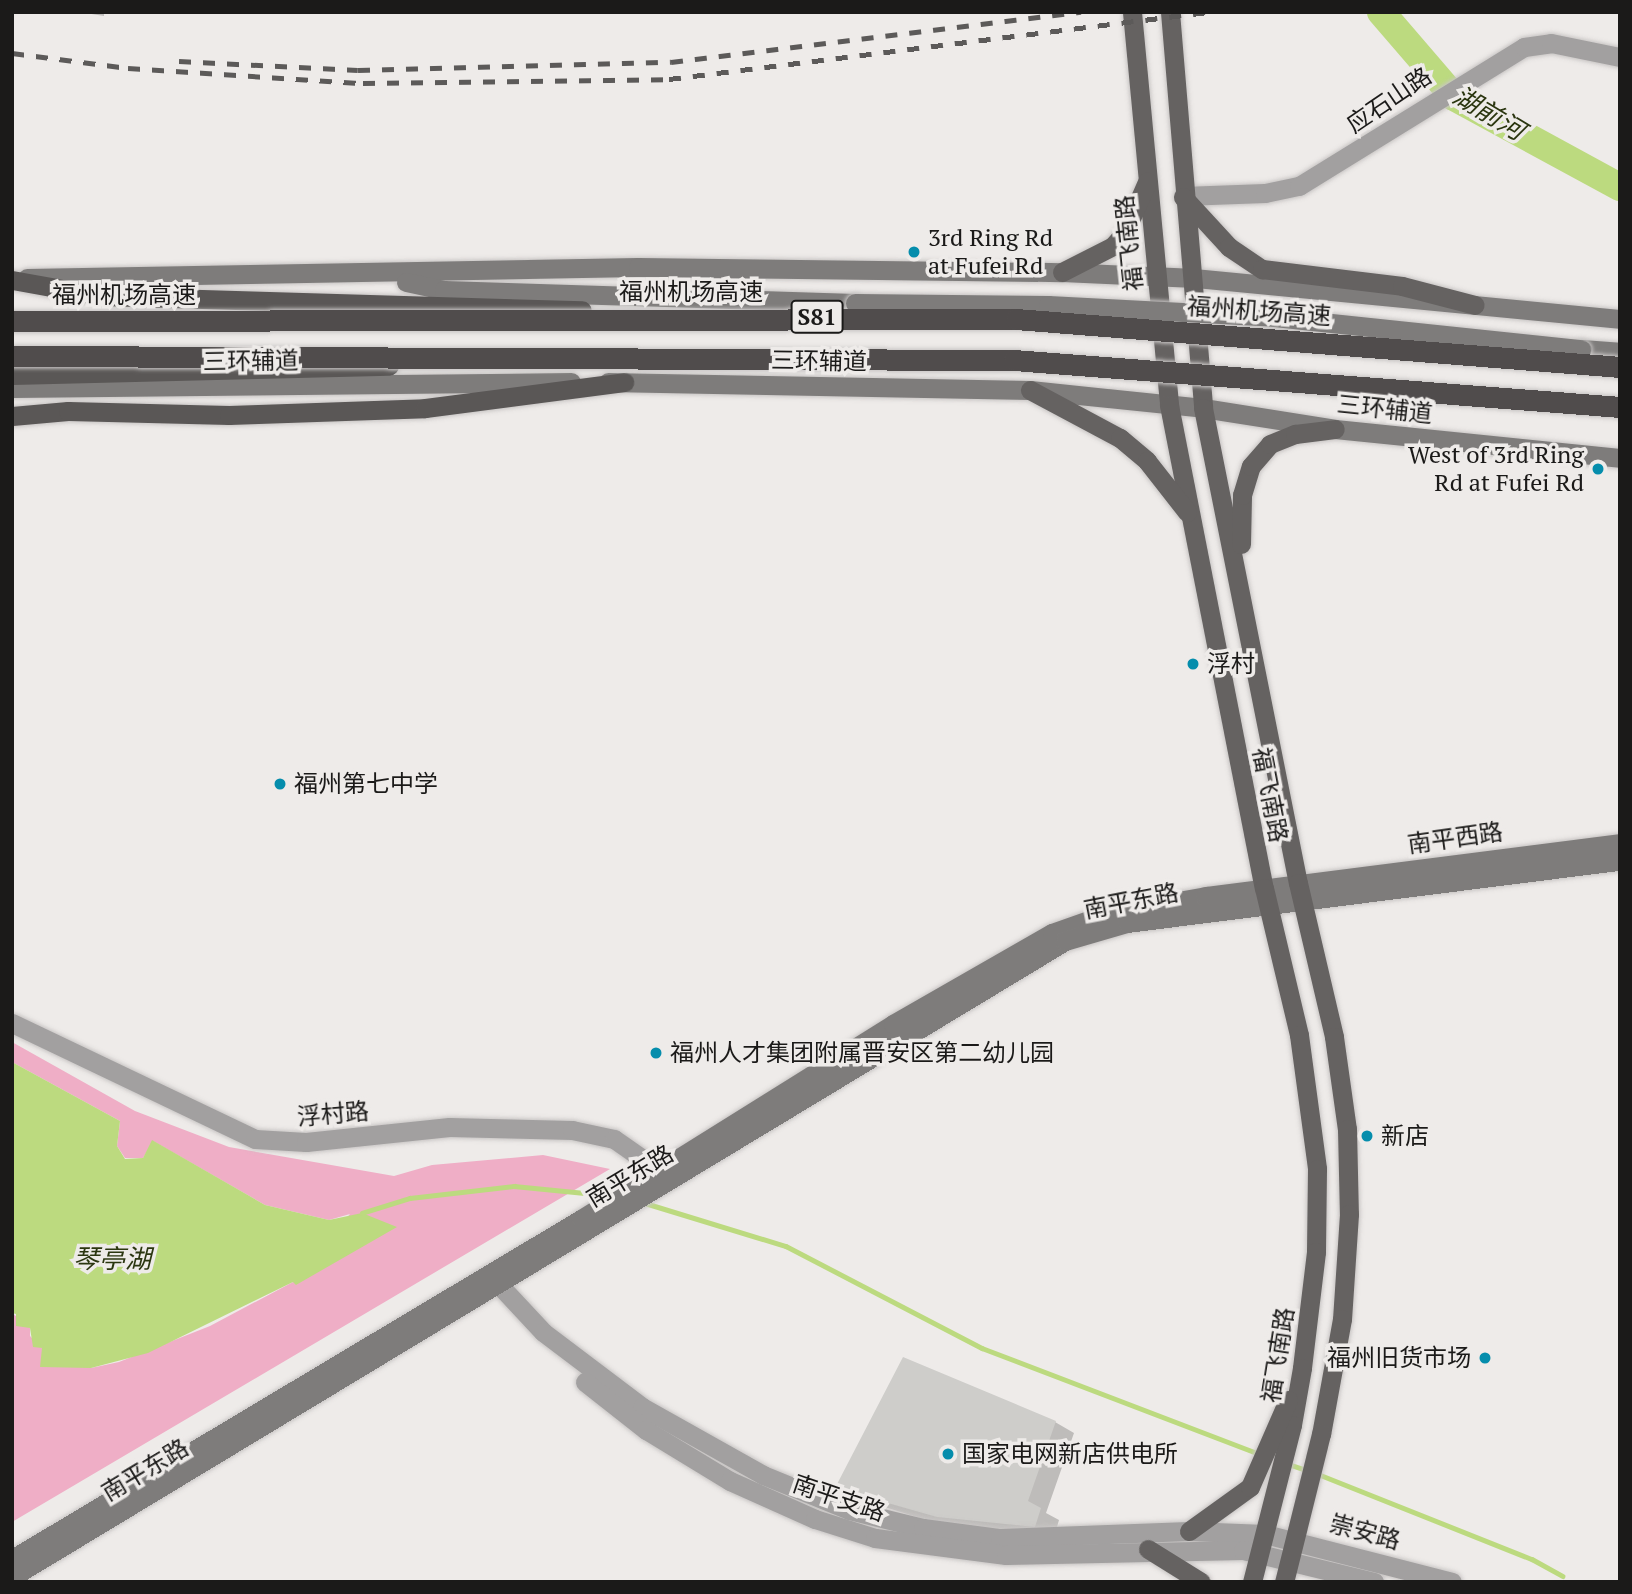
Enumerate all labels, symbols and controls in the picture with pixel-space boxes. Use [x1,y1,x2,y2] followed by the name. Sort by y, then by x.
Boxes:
[1341,61,1437,139] street label: 应石山路
[1448,80,1530,146] water label: 湖前河
[1110,194,1148,292] street label: 福飞南路
[928,224,1053,280] place label: 3rd Ring Rd at Fufei Rd
[906,244,922,260] marker: 3rd Ring Rd at Fufei Rd
[619,278,763,306] street label: 福州机场高速
[52,281,196,309] street label: 福州机场高速
[1186,292,1332,330] street label: 福州机场高速
[789,298,845,336] road number: S81
[203,346,299,376] street label: 三环辅道
[771,346,867,376] street label: 三环辅道
[1336,390,1434,428] street label: 三环辅道
[1408,441,1584,497] place label: West of 3rd Ring Rd at Fufei Rd
[1590,461,1606,477] marker: West of 3rd Ring Rd at Fufei Rd
[1207,650,1255,678] place label: 浮村
[1185,656,1201,672] marker: 浮村
[1247,745,1293,845] street label: 福飞南路
[294,770,438,798] place label: 福州第七中学
[272,776,288,792] marker: 福州第七中学
[1405,817,1505,859] street label: 南平西路
[1081,878,1181,924] street label: 南平东路
[670,1039,1054,1067] place label: 福州人才集团附属晋安区第二幼儿园
[648,1045,664,1061] marker: 福州人才集团附属晋安区第二幼儿园
[296,1097,370,1131] street label: 浮村路
[1381,1122,1429,1150] place label: 新店
[1359,1128,1375,1144] marker: 新店
[581,1139,679,1213] street label: 南平东路
[73,1243,151,1275] water label: 琴亭湖
[1256,1305,1300,1405] street label: 福飞南路
[1327,1344,1471,1372] place label: 福州旧货市场
[1477,1350,1493,1366] marker: 福州旧货市场
[96,1433,194,1507] street label: 南平东路
[962,1440,1178,1468] place label: 国家电网新店供电所
[940,1446,956,1462] marker: 国家电网新店供电所
[789,1469,889,1527] street label: 南平支路
[1326,1509,1404,1555] street label: 崇安路

